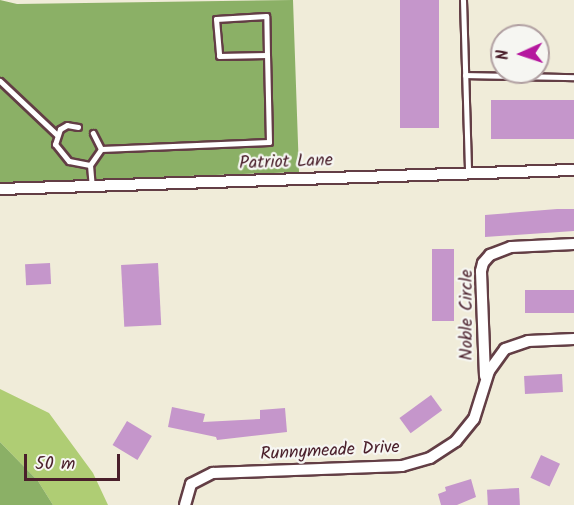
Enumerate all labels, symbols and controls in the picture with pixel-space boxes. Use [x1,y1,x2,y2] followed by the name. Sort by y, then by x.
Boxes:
[490,24,550,84] north arrow
[491,49,516,61] text: N
[239,151,333,175] street label: Patriot Lane
[457,269,479,361] street label: Noble Circle
[260,438,400,466] street label: Runnymeade Drive
[27,442,123,480] scale bar
[35,450,75,479] text: 50 m

